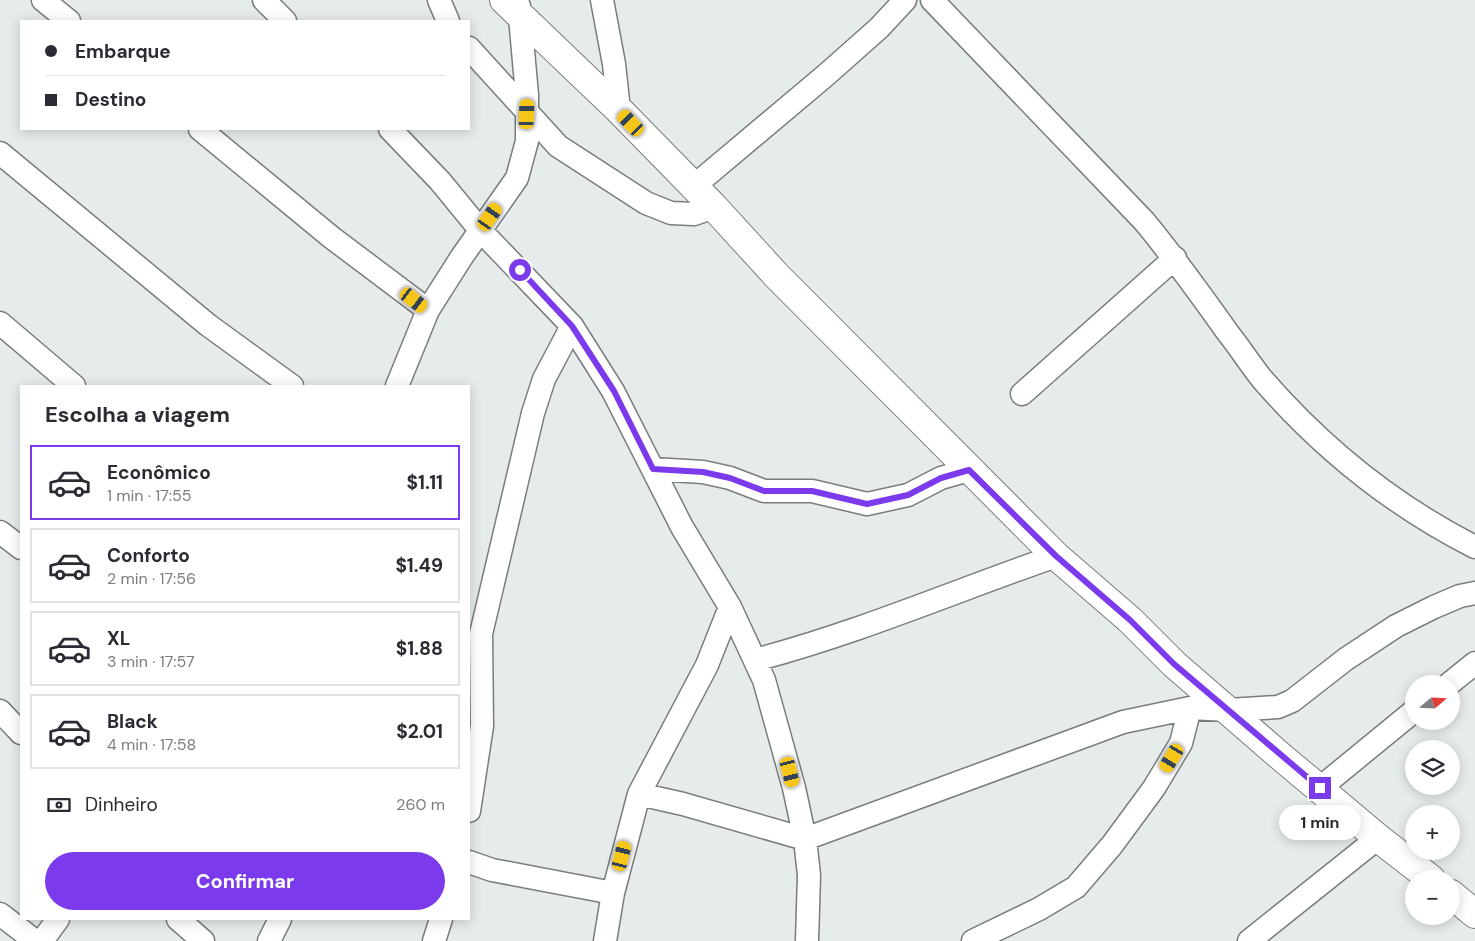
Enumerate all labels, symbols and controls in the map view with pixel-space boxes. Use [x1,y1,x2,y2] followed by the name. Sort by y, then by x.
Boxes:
[75,39,171,64] text: Embarque
[75,87,146,112] text: Destino
[518,99,535,129] car
[615,107,646,139] car
[475,200,504,234] car
[509,259,531,281] route start
[397,285,430,315] car
[45,400,230,429] text: Escolha a viagem
[47,460,92,505] icon: car
[107,460,211,485] text: Econômico
[407,470,443,495] text: $1.11
[107,485,192,506] text: 1 min · 17:55
[47,543,92,588] icon: car
[107,543,190,568] text: Conforto
[395,553,443,578] text: $1.49
[107,568,196,589] text: 2 min · 17:56
[47,626,92,671] icon: car
[107,626,130,651] text: XL
[396,636,443,661] text: $1.88
[107,651,194,672] text: 3 min · 17:57
[1405,675,1460,730] north arrow
[1405,675,1460,925] map controls
[47,709,92,754] icon: car
[107,709,158,734] text: Black
[396,719,443,744] text: $2.01
[107,734,196,755] text: 4 min · 17:58
[1405,740,1460,795] button: layers
[1157,741,1186,775] car
[779,756,800,788] car
[1309,777,1331,799] route end
[45,791,73,819] icon: cash
[85,792,158,817] text: Dinheiro
[396,794,445,815] text: 260 m
[1405,805,1460,860] button: +
[1279,806,1361,840] callout: 1 min
[1301,812,1339,833] text: 1 min
[611,840,632,872] car
[45,852,445,910] button: Confirmar
[1405,870,1460,925] button: −

